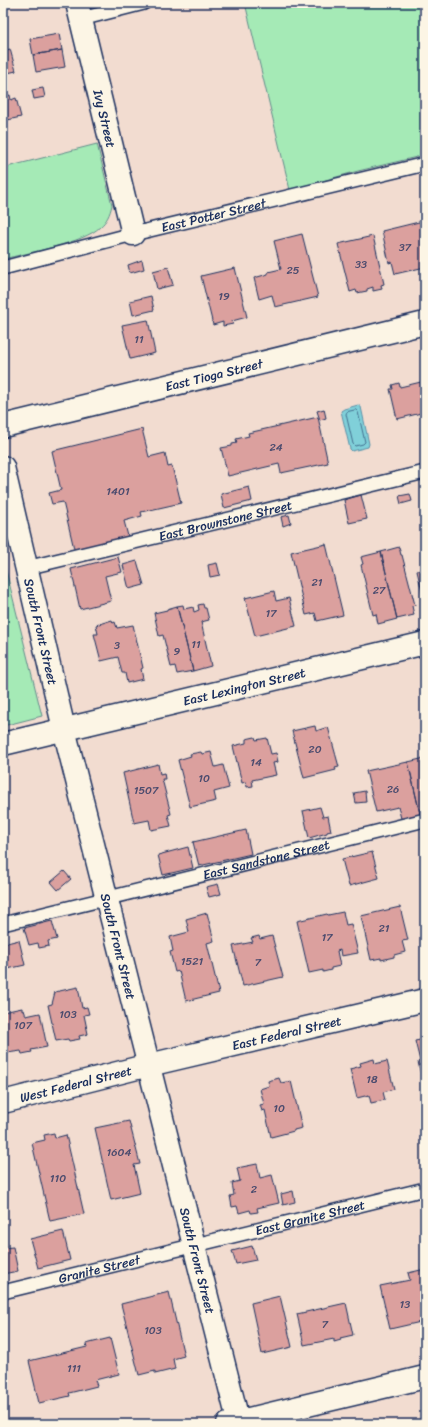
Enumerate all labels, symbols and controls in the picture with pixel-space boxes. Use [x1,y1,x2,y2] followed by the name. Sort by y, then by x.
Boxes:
[86,86,123,151] street label: Ivy Street
[159,191,269,239] street label: East Potter Street
[399,238,412,257] house number: 37
[355,255,367,274] house number: 33
[286,261,300,280] house number: 25
[218,287,230,306] house number: 19
[134,330,144,349] house number: 11
[163,352,266,398] street label: East Tioga Street
[269,438,283,457] house number: 24
[106,482,130,501] house number: 1401
[156,493,295,548] street label: East Brownstone Street
[311,573,323,592] house number: 21
[17,576,64,688] street label: South Front Street
[373,581,386,600] house number: 27
[266,604,277,623] house number: 17
[191,635,201,654] house number: 11
[114,636,120,655] house number: 3
[174,642,181,661] house number: 9
[181,661,308,713] street label: East Lexington Street
[308,740,322,759] house number: 20
[250,753,262,772] house number: 14
[198,769,210,788] house number: 10
[387,780,399,799] house number: 26
[134,781,159,800] house number: 1507
[200,833,332,886] street label: East Sandstone Street
[94,891,143,1002] street label: South Front Street
[378,919,390,938] house number: 21
[322,928,333,947] house number: 17
[181,952,204,971] house number: 1521
[255,953,262,972] house number: 7
[59,1005,77,1024] house number: 103
[230,1009,344,1057] street label: East Federal Street
[14,1016,33,1035] house number: 107
[17,1059,135,1109] street label: West Federal Street
[366,1070,378,1089] house number: 18
[273,1099,285,1118] house number: 10
[107,1143,132,1162] house number: 1604
[50,1169,66,1188] house number: 110
[251,1180,258,1199] house number: 2
[253,1193,368,1242] street label: East Granite Street
[173,1205,222,1317] street label: South Front Street
[56,1248,143,1290] street label: Granite Street
[400,1295,410,1314] house number: 13
[322,1315,329,1334] house number: 7
[144,1321,162,1340] house number: 103
[67,1359,81,1378] house number: 111

